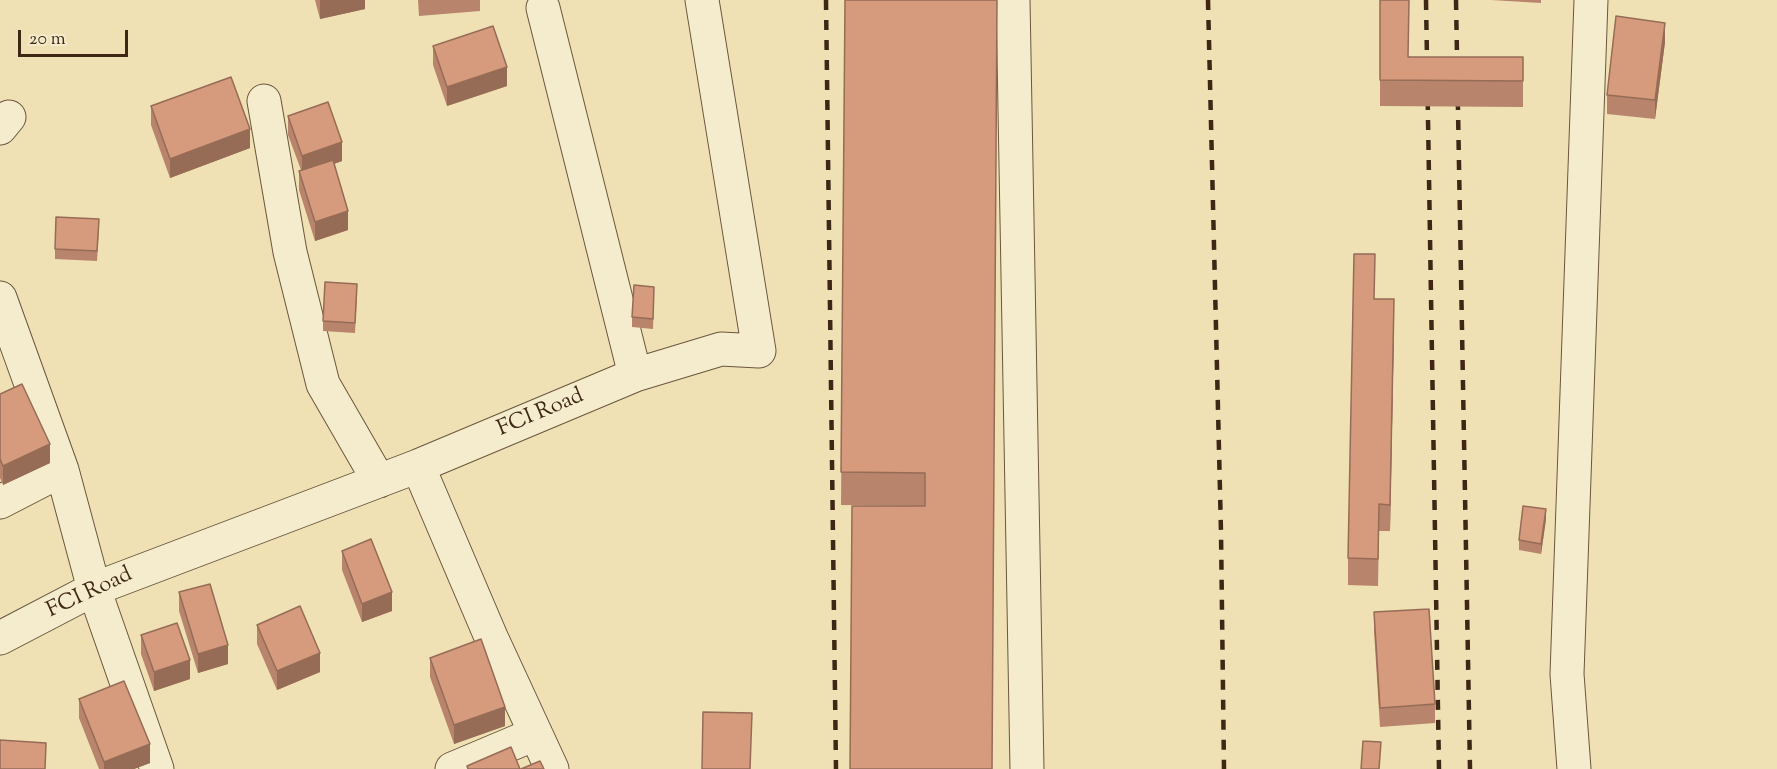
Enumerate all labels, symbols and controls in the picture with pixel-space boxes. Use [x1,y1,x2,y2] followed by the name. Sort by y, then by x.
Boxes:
[21,18,130,56] scale bar
[29,27,66,53] text: 20 m
[494,384,588,444] street label: FCI Road
[43,563,137,625] street label: FCI Road

